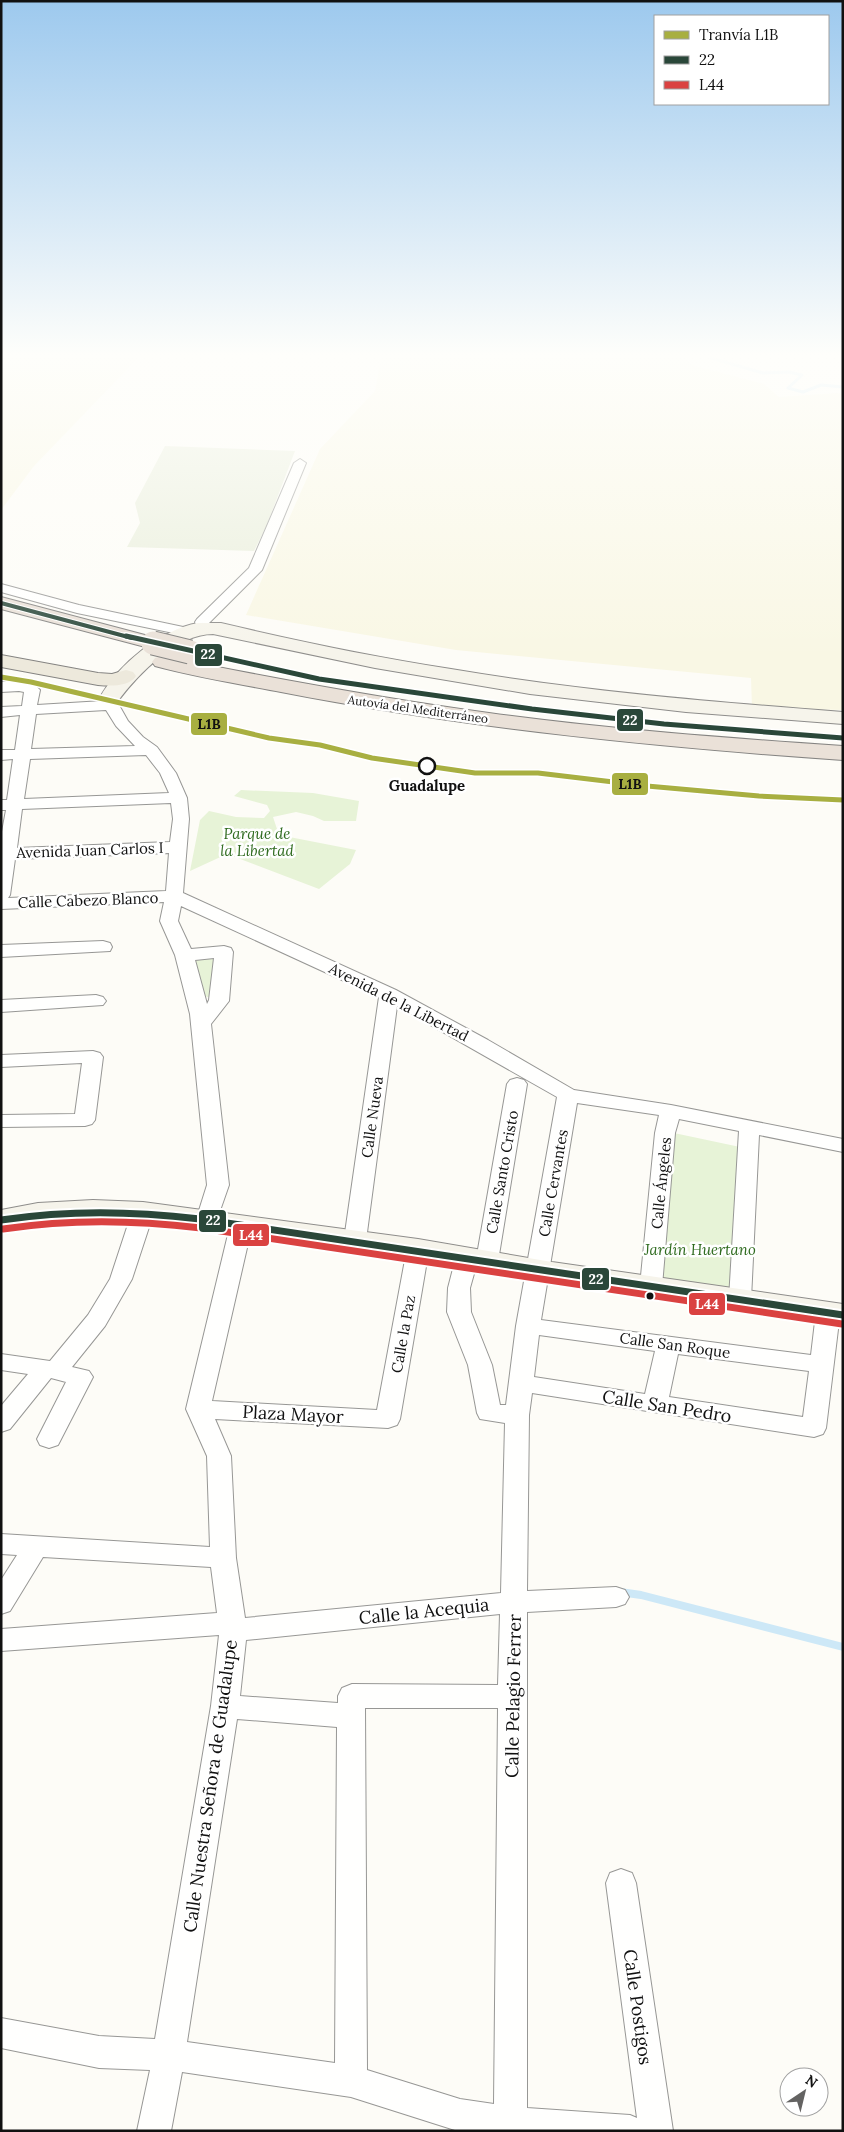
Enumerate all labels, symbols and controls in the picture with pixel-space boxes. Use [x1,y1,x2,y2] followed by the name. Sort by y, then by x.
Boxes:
[654,15,829,105] legend
[699,25,778,44] text: Tranvía L1B
[699,50,715,69] text: 22
[699,75,724,94] text: L44
[194,643,223,667] line badge: 22
[201,645,215,663] text: 22
[346,692,489,726] street label: Autovía del Mediterráneo
[616,708,644,732] line badge: 22
[623,711,637,729] text: 22
[190,712,228,736] line badge: L1B
[197,715,221,733] text: L1B
[418,757,436,775] marker: Guadalupe
[611,772,649,796] line badge: L1B
[618,775,642,793] text: L1B
[389,776,465,795] place label: Guadalupe
[220,824,294,860] park label: Parque de la Libertad
[15,838,164,862] street label: Avenida Juan Carlos I
[17,888,159,912] street label: Calle Cabezo Blanco
[325,958,472,1046] street label: Avenida de la Libertad
[357,1075,387,1159] street label: Calle Nueva
[482,1109,522,1235] street label: Calle Santo Cristo
[534,1128,572,1238] street label: Calle Cervantes
[647,1136,675,1230] street label: Calle Ángeles
[198,1209,227,1233] line badge: 22
[206,1211,220,1229] text: 22
[232,1223,270,1247] line badge: L44
[239,1226,263,1244] text: L44
[643,1240,756,1259] park label: Jardín Huertano
[581,1267,610,1291] line badge: 22
[589,1270,603,1288] text: 22
[645,1291,655,1301] unlabelled marker
[688,1292,726,1316] line badge: L44
[387,1294,419,1374] street label: Calle la Paz
[695,1295,719,1313] text: L44
[618,1328,732,1362] street label: Calle San Roque
[601,1384,733,1428] street label: Calle San Pedro
[242,1400,344,1428] street label: Plaza Mayor
[358,1593,490,1629] street label: Calle la Acequia
[500,1614,526,1778] street label: Calle Pelagio Ferrer
[178,1638,242,1934] street label: Calle Nuestra Señora de Guadalupe
[619,1948,657,2066] street label: Calle Postigos
[779,2067,829,2117] north arrow
[802,2071,821,2092] text: N

